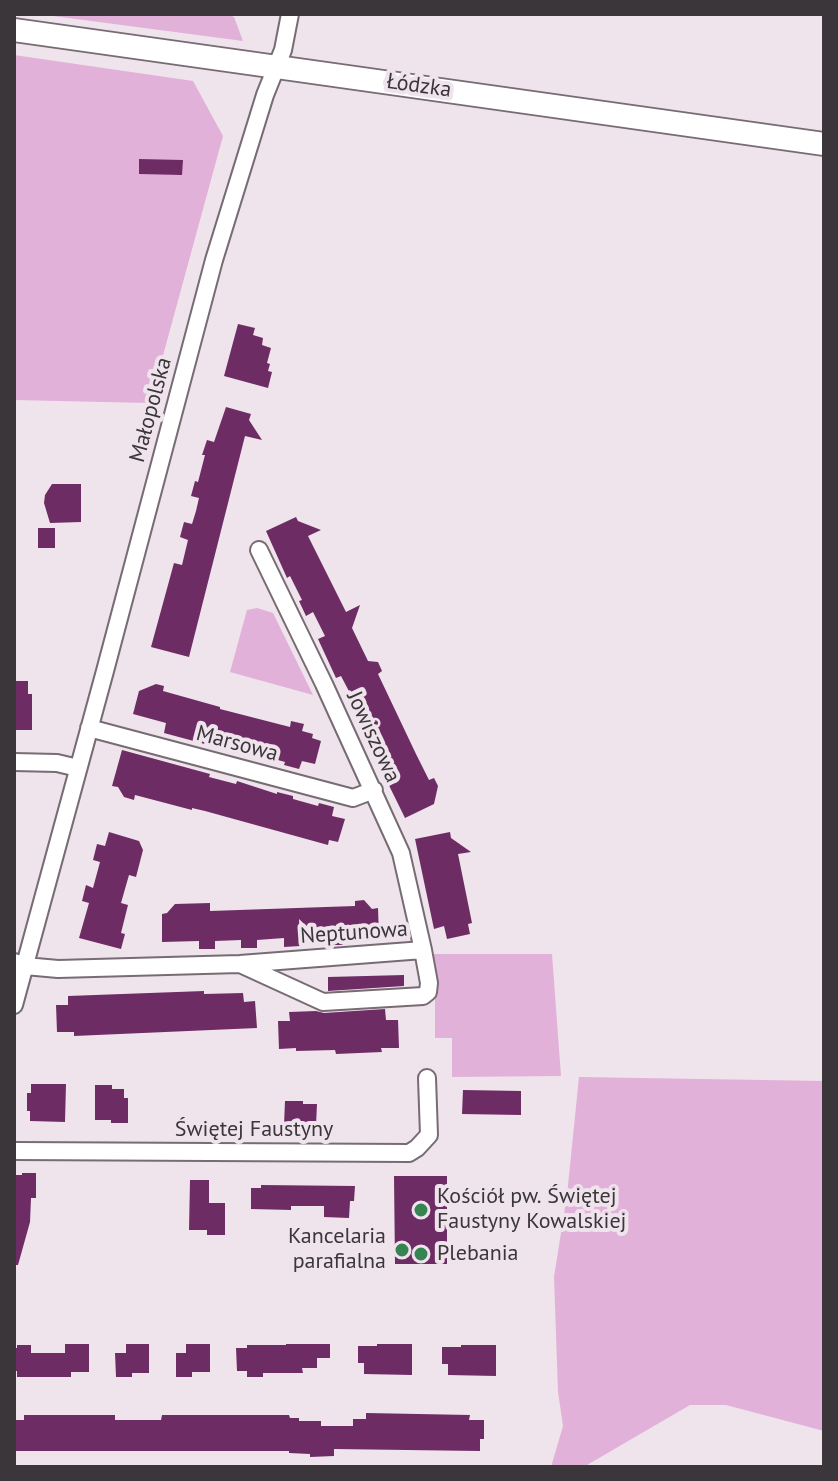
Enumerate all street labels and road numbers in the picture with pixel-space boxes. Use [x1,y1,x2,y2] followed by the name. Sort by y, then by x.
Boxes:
[385,68,453,104] street label: Łódzka
[124,355,178,465] street label: Małopolska
[340,687,406,787] street label: Jowiszowa
[193,720,281,768] street label: Marsowa
[299,916,409,950] street label: Neptunowa
[175,1117,333,1143] street label: Świętej Faustyny

